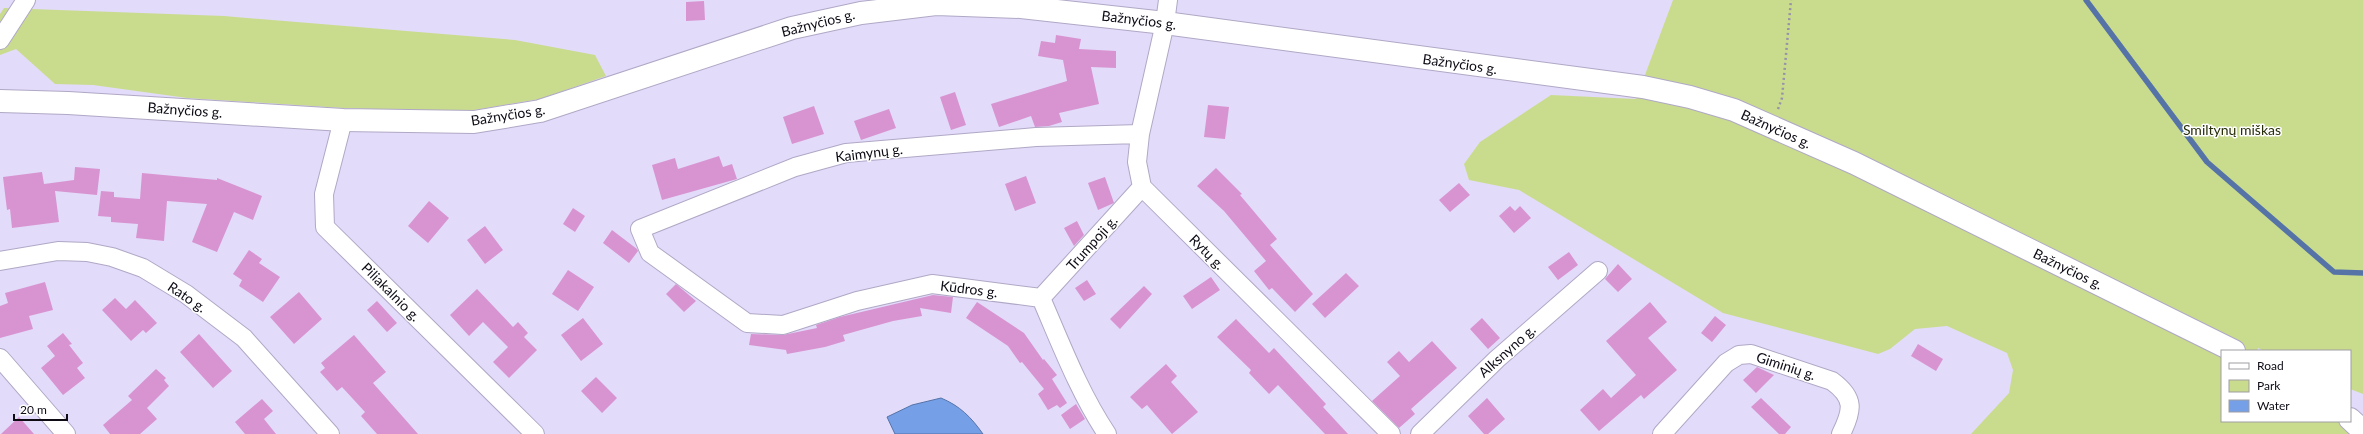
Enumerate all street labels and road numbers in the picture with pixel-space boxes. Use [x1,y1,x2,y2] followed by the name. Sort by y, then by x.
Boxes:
[779,5,856,40] street label: Bažnyčios g.
[1101,6,1177,33] street label: Bažnyčios g.
[1422,50,1498,77] street label: Bažnyčios g.
[147,98,223,121] street label: Bažnyčios g.
[469,100,546,129] street label: Bažnyčios g.
[1738,106,1814,152] street label: Bažnyčios g.
[834,140,904,165] street label: Kaimynų g.
[1063,212,1121,274] street label: Trumpoji g.
[1186,231,1228,273] street label: Rytų g.
[2031,244,2106,293] street label: Bažnyčios g.
[358,259,424,325] street label: Piliakalnio g.
[939,277,999,300] street label: Kūdros g.
[165,278,210,316] street label: Rato g.
[1475,321,1539,381] street label: Alksnyno g.
[1754,348,1818,383] street label: Giminių g.

